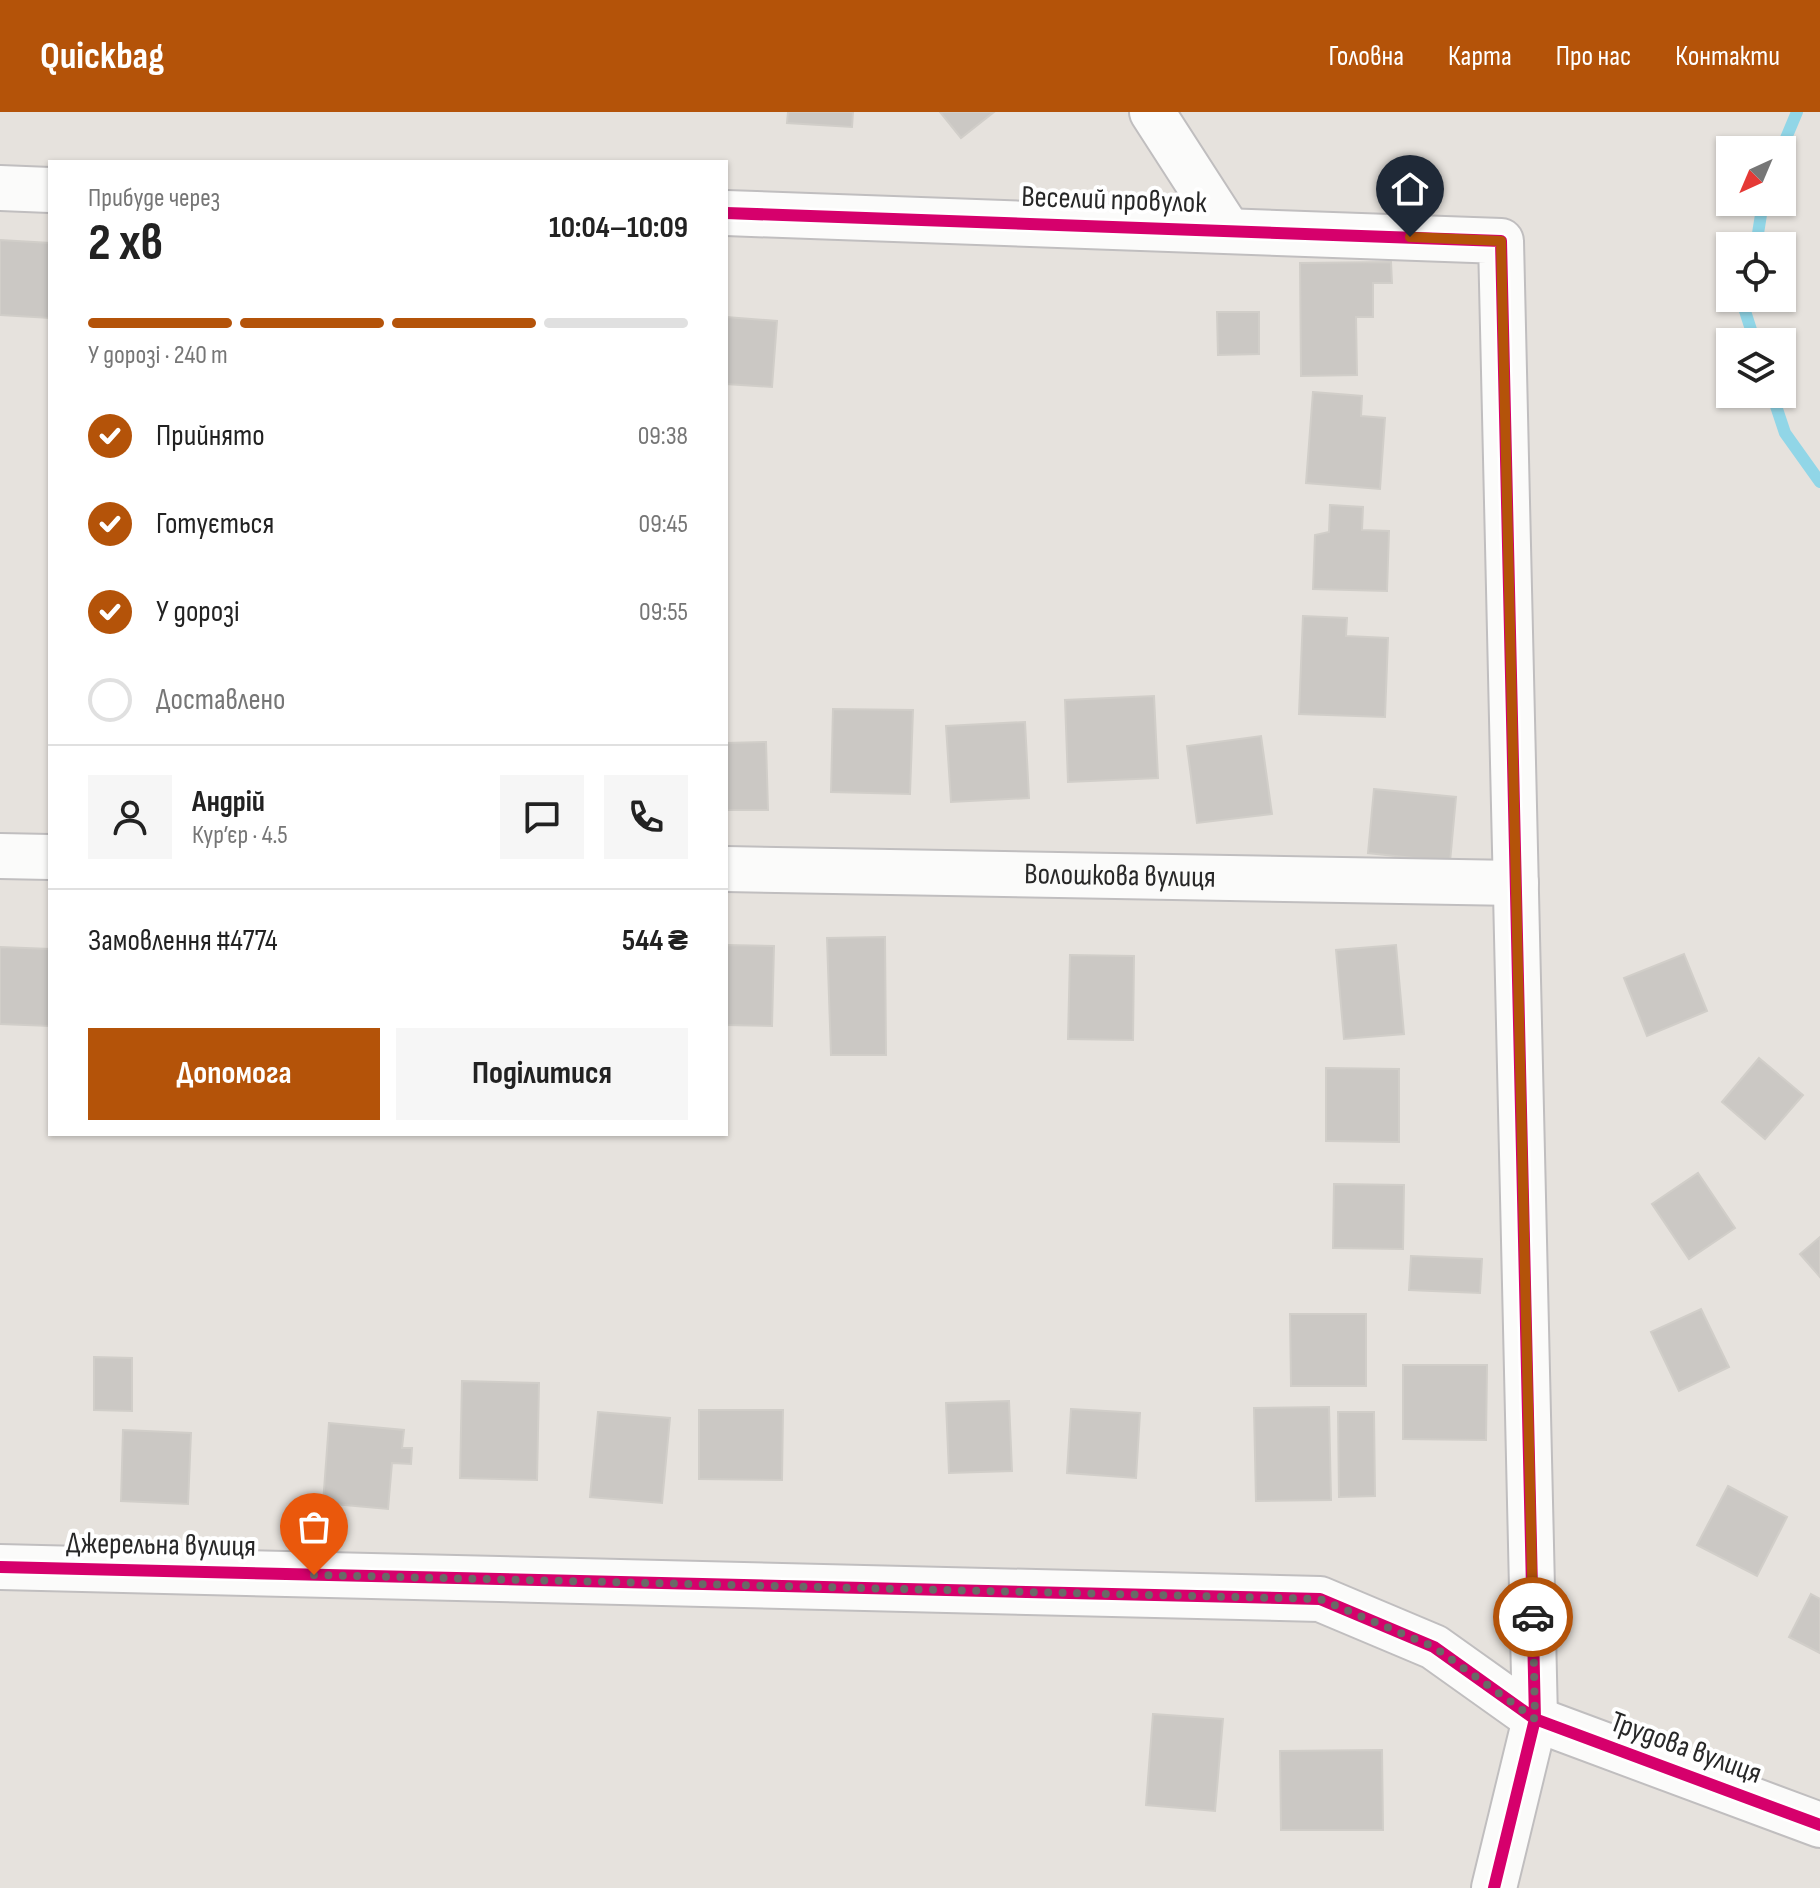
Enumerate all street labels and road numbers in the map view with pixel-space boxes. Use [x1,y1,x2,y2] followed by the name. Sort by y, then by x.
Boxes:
[1021,179,1208,221] street label: Веселий провулок
[1024,856,1216,896] street label: Волошкова вулиця
[66,1525,256,1565] street label: Джерельна вулиця
[1605,1704,1767,1792] street label: Трудова вулиця

